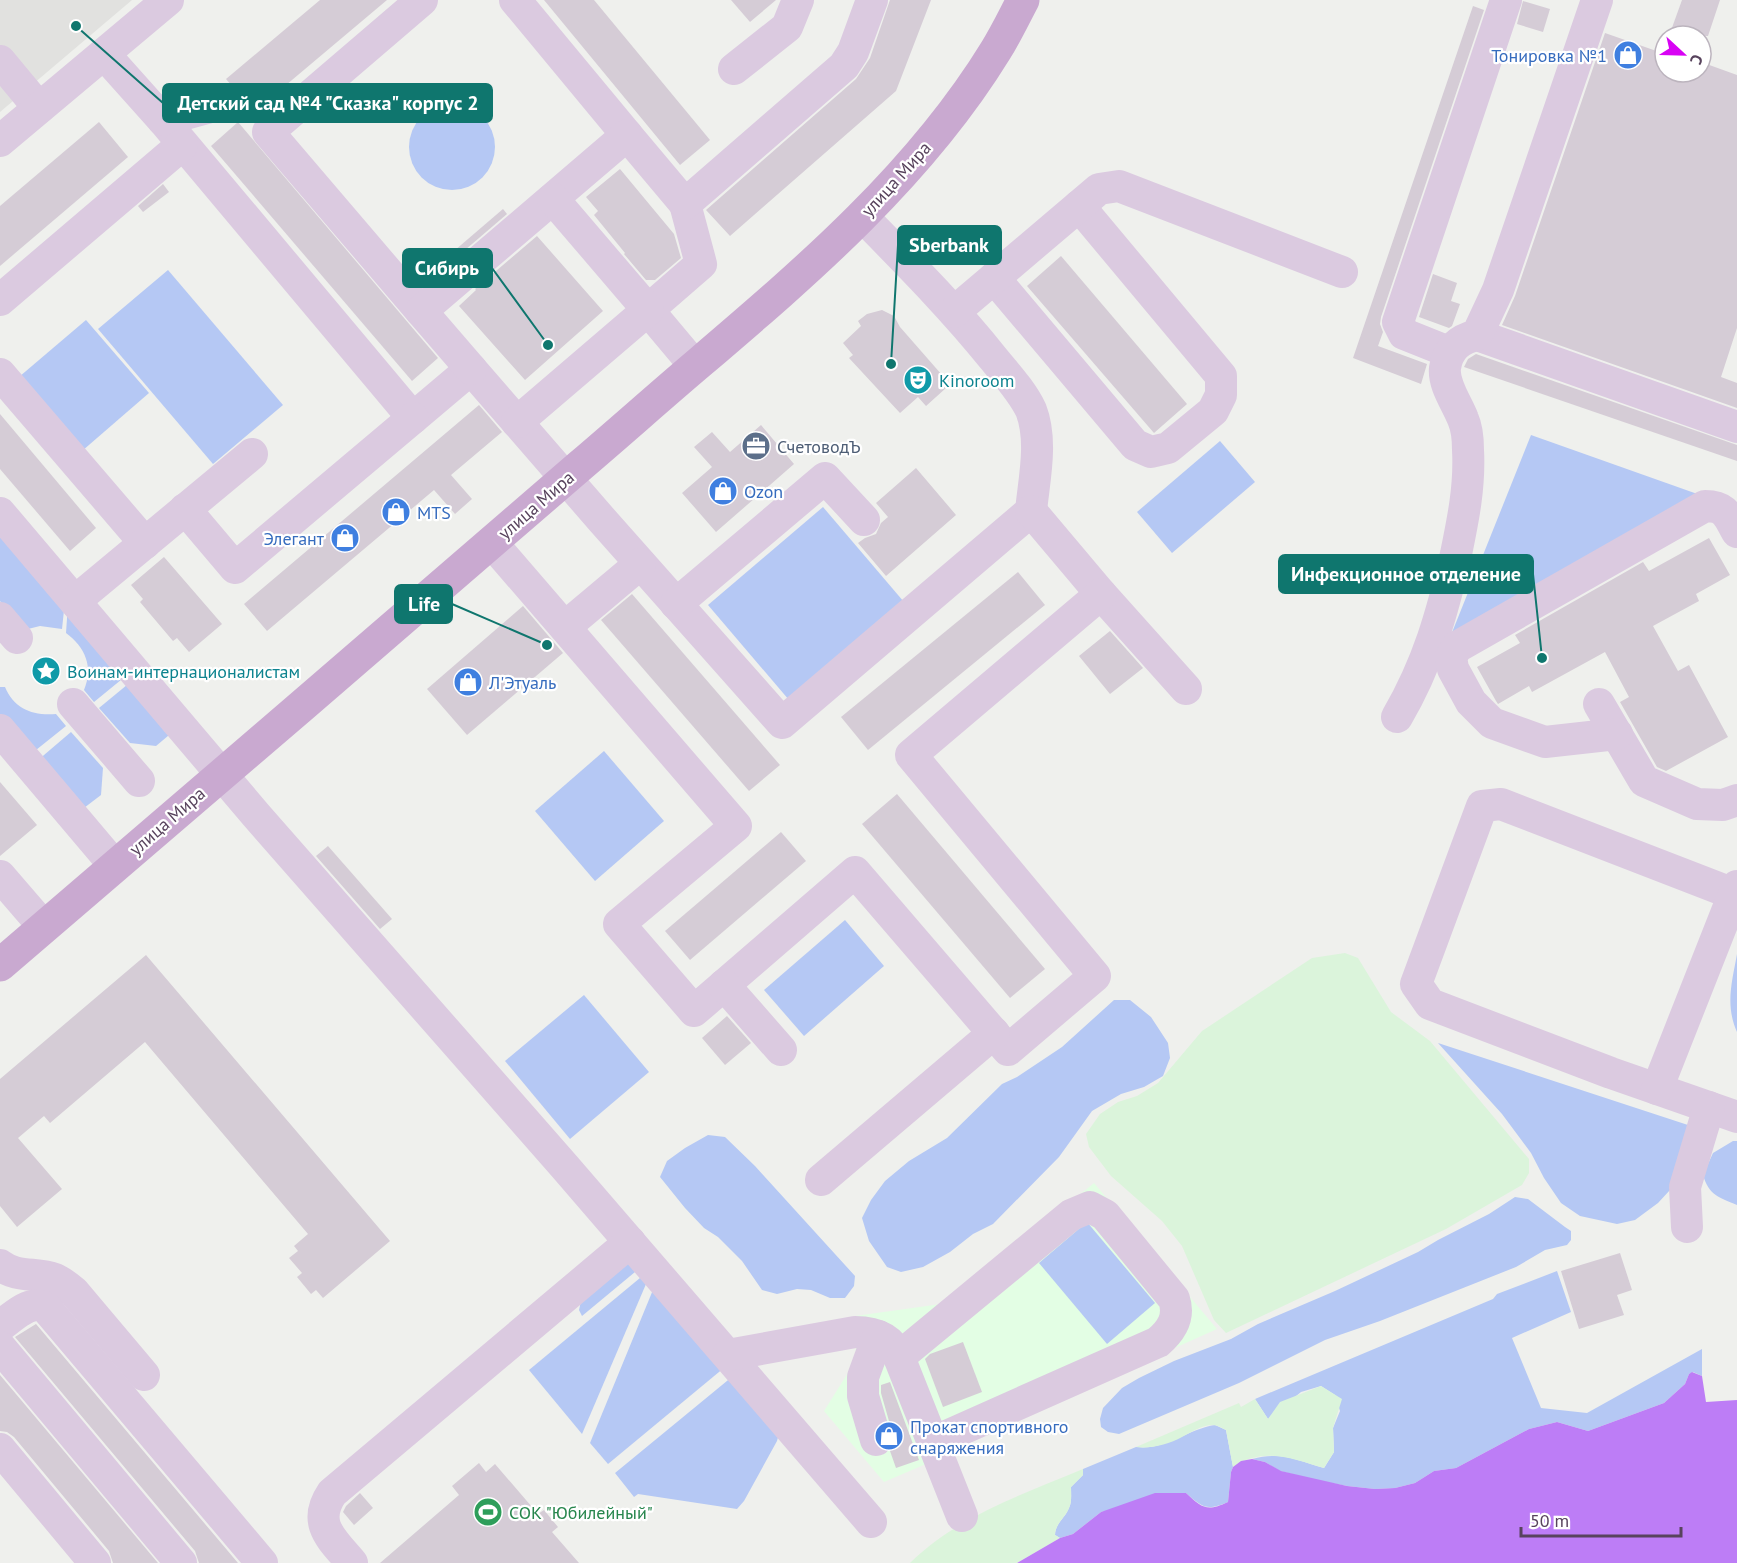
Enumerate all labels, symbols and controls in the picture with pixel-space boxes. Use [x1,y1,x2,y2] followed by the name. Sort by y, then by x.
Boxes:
[1653,24,1713,84] north arrow
[1612,39,1644,71] shop icon: Тонировка №1
[1491,44,1607,67] place label: Тонировка №1
[1686,52,1708,68] text: С
[163,84,492,122] callout: Детский сад №4 "Сказка" корпус 2
[177,90,479,116] text: Детский сад №4 "Сказка" корпус 2
[856,137,936,221] street label: улица Мира
[898,226,1001,264] callout: Sberbank
[909,232,989,258] text: Sberbank
[403,249,492,287] callout: Сибирь
[415,255,479,281] text: Сибирь
[902,364,934,396] theatre icon: Kinoroom
[939,369,1014,392] place label: Kinoroom
[740,430,772,462] office icon: СчетоводЪ
[777,435,861,458] place label: СчетоводЪ
[493,466,579,544] street label: улица Мира
[707,475,739,507] shop icon: Ozon
[744,480,783,503] place label: Ozon
[380,496,412,528] shop icon: MTS
[417,501,451,524] place label: MTS
[329,522,361,554] shop icon: Элегант
[264,527,325,550] place label: Элегант
[1279,555,1533,593] callout: Инфекционное отделение
[1291,561,1521,587] text: Инфекционное отделение
[395,585,452,623] callout: Life
[408,591,440,617] text: Life
[30,655,62,687] place icon: Воинам-интернационалистам
[67,660,300,683] place label: Воинам-интернационалистам
[452,666,484,698] shop icon: Л'Этуаль
[488,671,556,694] place label: Л'Этуаль
[124,782,210,860] street label: улица Мира
[910,1415,1068,1459] place label: Прокат спортивного снаряжения
[873,1420,905,1452] shop icon: Прокат спортивного снаряжения
[472,1496,504,1528] sports icon: СОК "Юбилейный"
[1521,1500,1682,1538] scale bar
[509,1501,653,1524] place label: СОК "Юбилейный"
[1530,1509,1569,1532] text: 50 m

